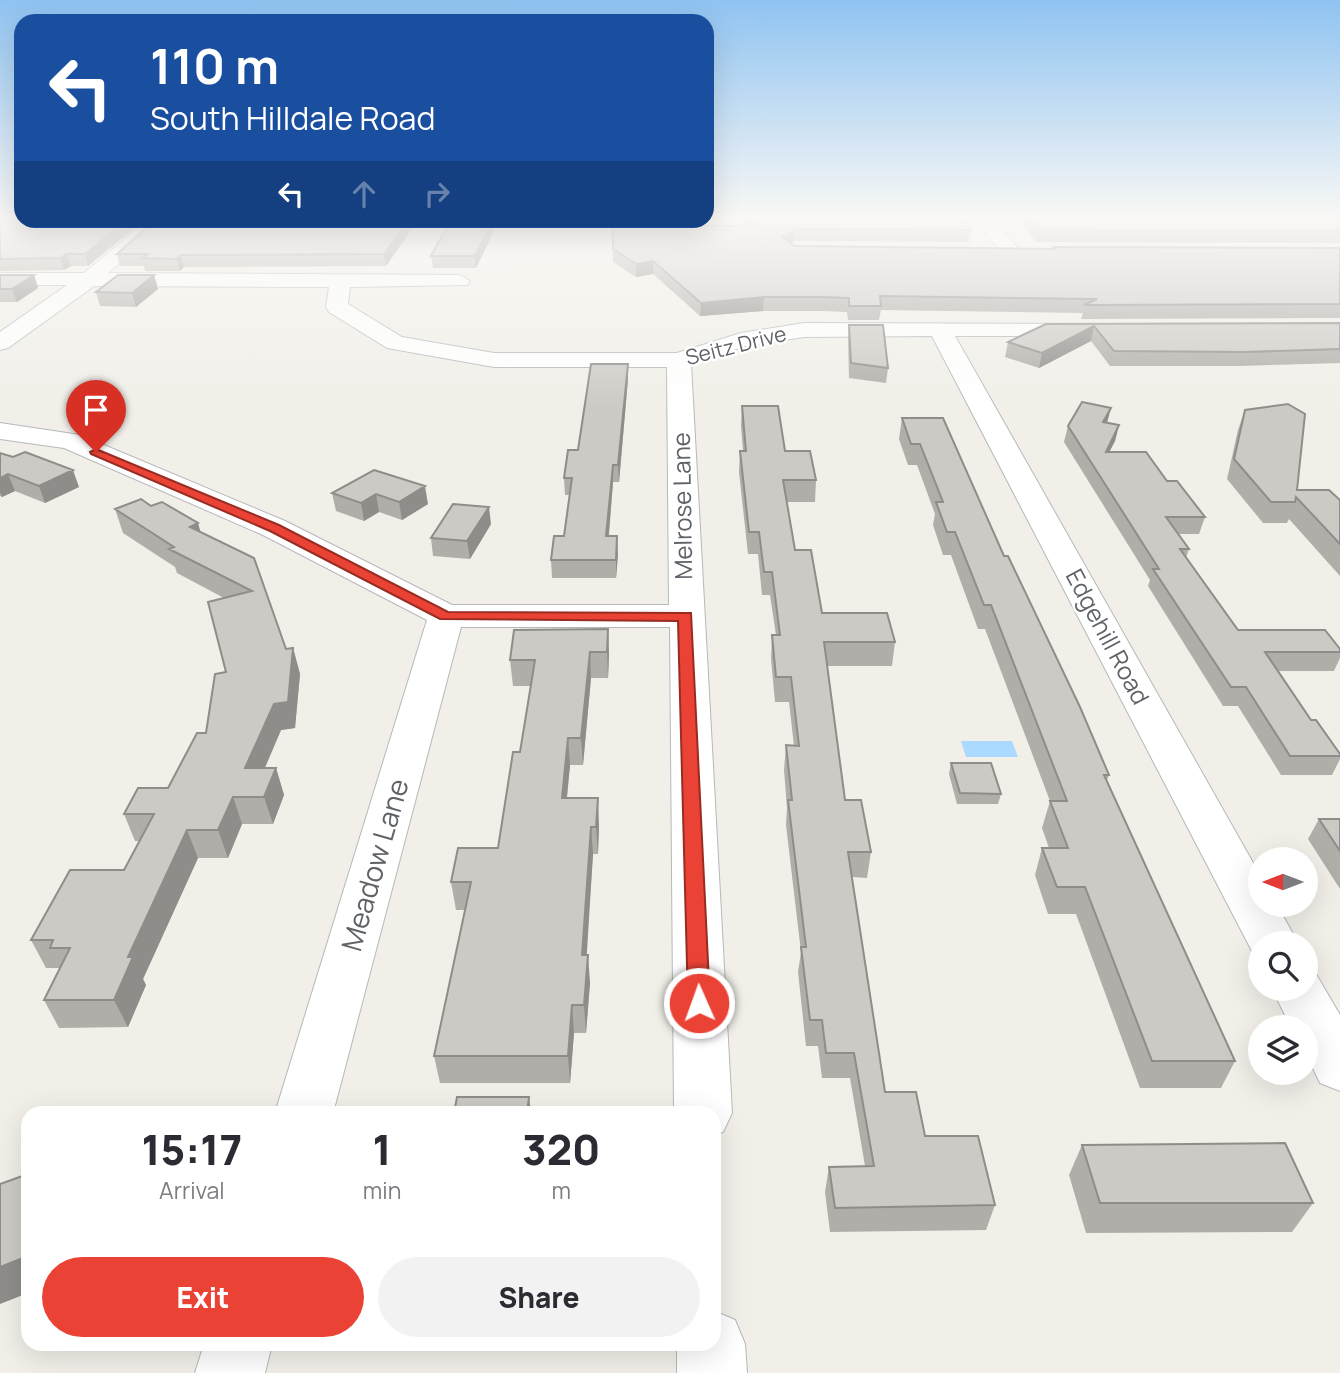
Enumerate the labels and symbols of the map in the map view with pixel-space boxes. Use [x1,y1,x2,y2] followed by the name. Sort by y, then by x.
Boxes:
[682,319,789,371] street label: Seitz Drive
[66,380,126,452] pin
[664,432,699,580] street label: Melrose Lane
[1059,563,1158,710] street label: Edgehill Road
[331,774,417,955] street label: Meadow Lane
[1248,847,1318,917] north arrow
[662,966,736,1040] position arrow

